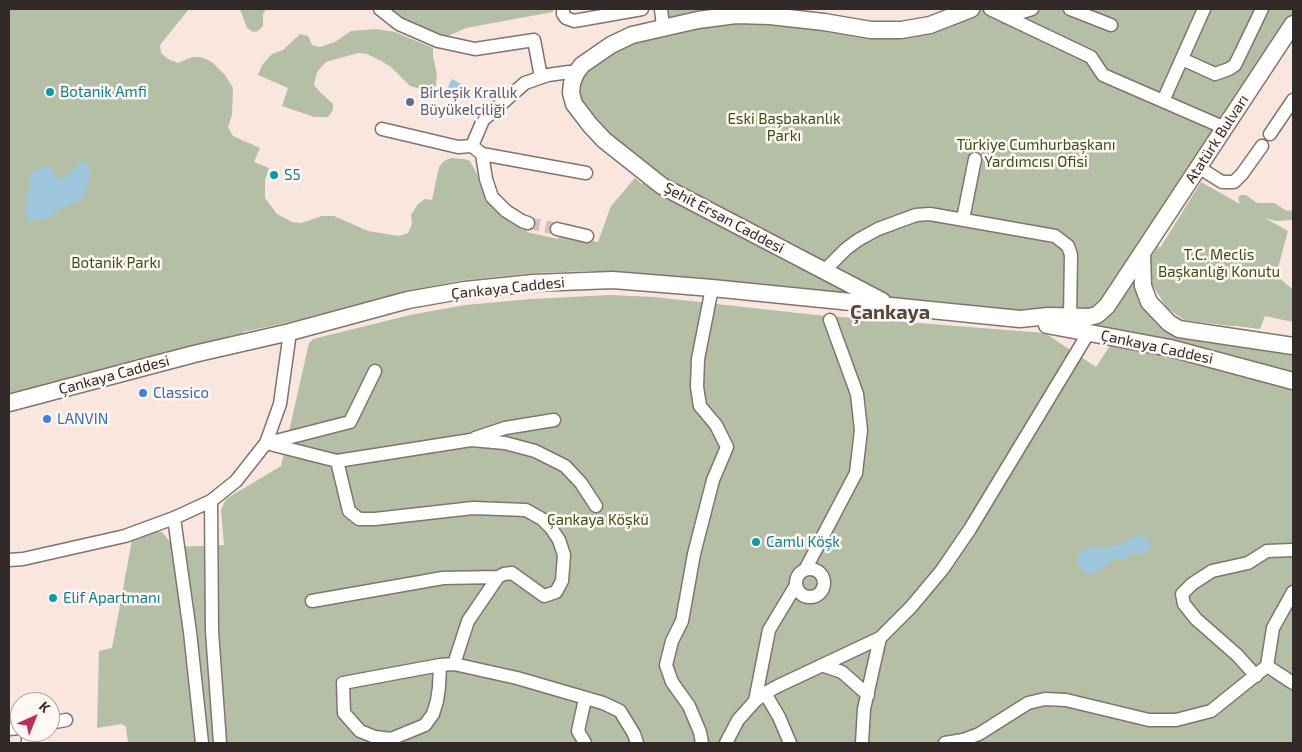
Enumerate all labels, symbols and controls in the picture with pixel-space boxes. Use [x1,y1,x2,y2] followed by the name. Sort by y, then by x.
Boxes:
[60,83,147,101] place label: Botanik Amfi
[420,84,517,119] place label: Birleşik Krallık Büyükelçiliği
[44,86,56,98] marker: Botanik Amfi
[1182,91,1252,187] street label: Atatürk Bulvarı
[404,96,416,108] marker: Birleşik Krallık Büyükelçiliği
[727,110,841,145] park label: Eski Başbakanlık Parkı
[957,136,1115,171] park label: Türkiye Cumhurbaşkanı Yardımcısı Ofisi
[284,166,300,184] place label: S5
[268,169,280,181] marker: S5
[661,179,787,257] street label: Şehit Ersan Caddesi
[1158,246,1280,281] park label: T.C. Meclis Başkanlığı Konutu
[71,254,161,272] park label: Botanik Parkı
[450,273,566,303] street label: Çankaya Caddesi
[850,300,930,324] district label: Çankaya
[1099,326,1215,368] street label: Çankaya Caddesi
[57,352,171,398] street label: Çankaya Caddesi
[153,384,209,402] place label: Classico
[137,387,149,399] marker: Classico
[57,410,108,428] place label: LANVIN
[41,413,53,425] marker: LANVIN
[547,511,649,529] park label: Çankaya Köşkü
[766,533,840,551] place label: Camlı Köşk
[750,536,762,548] marker: Camlı Köşk
[63,589,160,607] place label: Elif Apartmanı
[47,592,59,604] marker: Elif Apartmanı
[10,692,60,742] north arrow
[36,697,54,716] text: K

